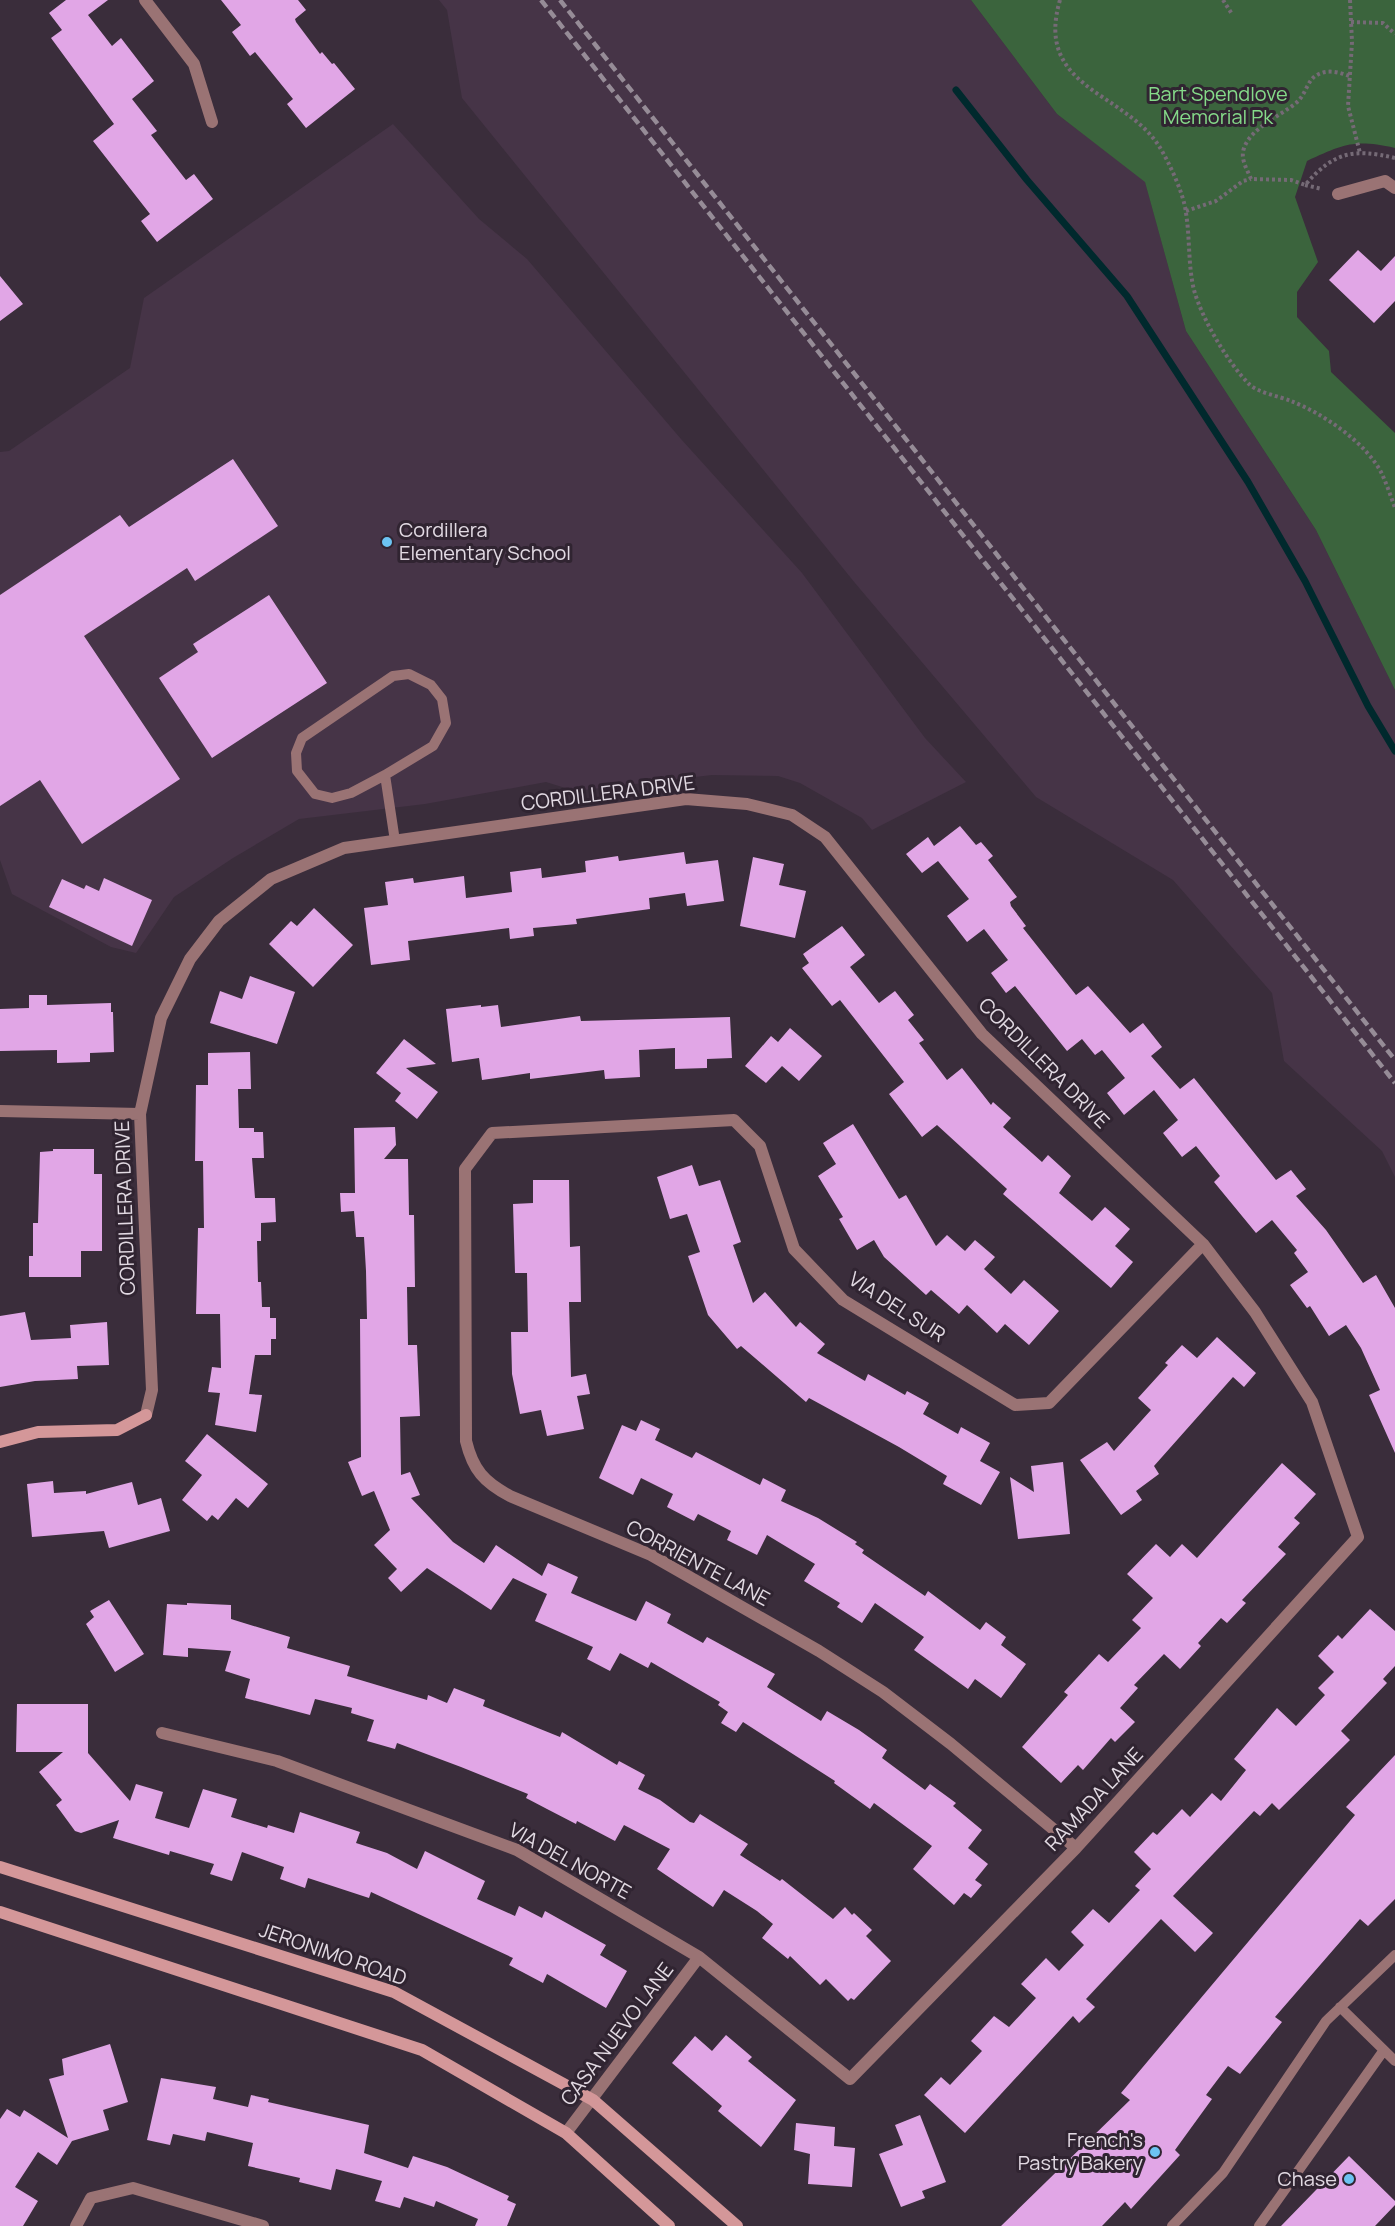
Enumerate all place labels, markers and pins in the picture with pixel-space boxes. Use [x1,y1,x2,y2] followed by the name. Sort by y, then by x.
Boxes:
[399,516,571,566] place label: Cordillera Elementary School
[380,535,394,549] marker: Cordillera Elementary School
[1018,2126,1143,2176] place label: French's Pastry Bakery
[1148,2145,1162,2159] marker: French's Pastry Bakery
[1278,2165,1337,2192] place label: Chase
[1342,2172,1356,2186] marker: Chase

